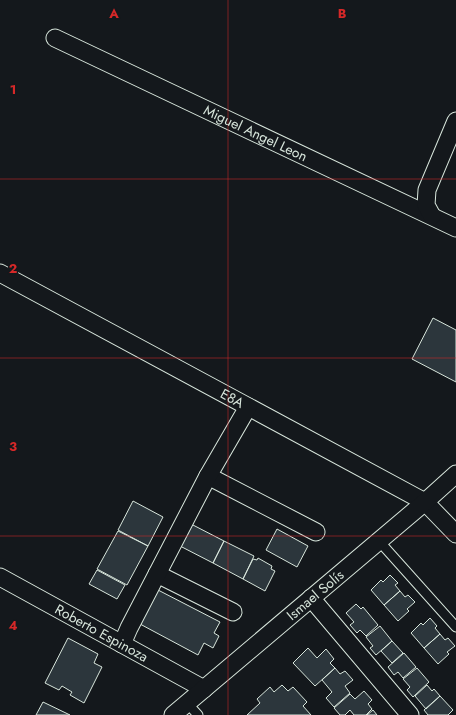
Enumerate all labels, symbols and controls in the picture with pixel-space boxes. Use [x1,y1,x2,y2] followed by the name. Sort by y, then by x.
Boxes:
[108,4,119,23] text: A
[338,4,347,23] text: B
[10,80,16,99] text: 1
[200,100,311,166] street label: Miguel Angel Leon
[9,259,17,278] text: 2
[217,384,249,413] street label: E8A
[9,437,17,456] text: 3
[282,565,348,625] street label: Ismael Solís
[51,599,152,667] street label: Roberto Espinoza
[8,616,18,635] text: 4

